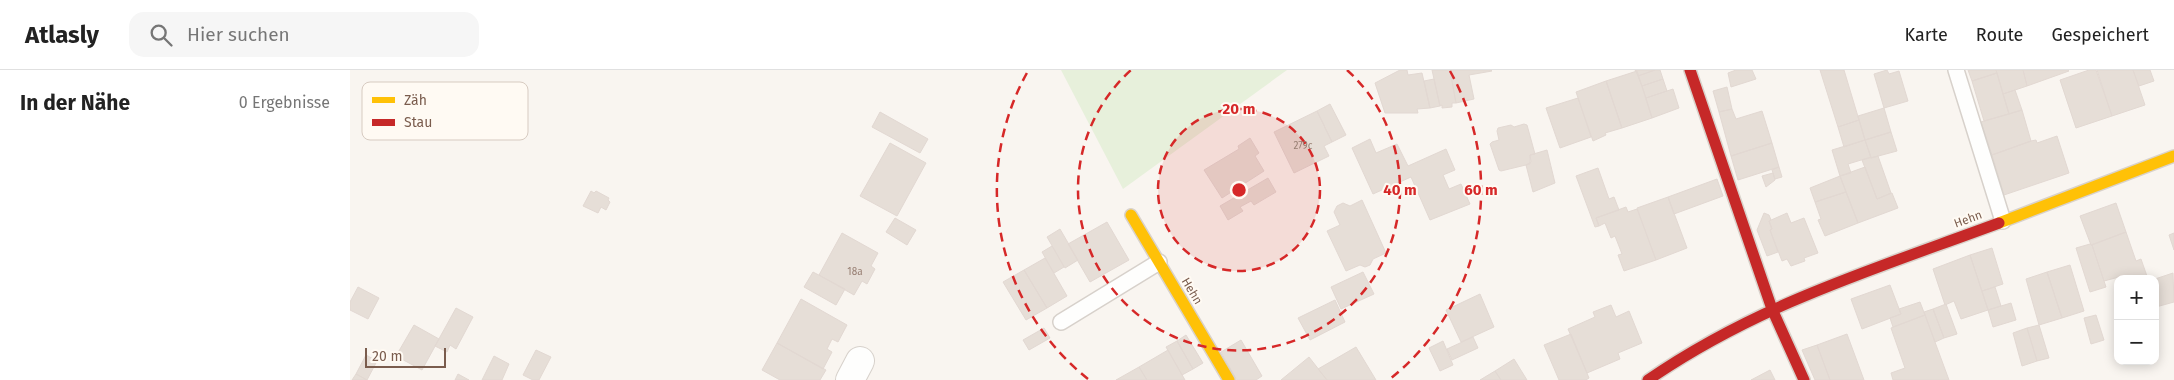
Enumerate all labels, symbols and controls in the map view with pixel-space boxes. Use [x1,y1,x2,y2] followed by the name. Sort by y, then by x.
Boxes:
[129,12,479,57] search box
[25,21,99,49] text: Atlasly
[147,21,175,49] icon: search
[187,23,290,46] text: Hier suchen
[1905,24,1948,46] text: Karte
[1976,24,2023,46] text: Route
[2051,24,2149,46] text: Gespeichert
[362,82,528,140] legend
[20,90,130,116] text: In der Nähe
[404,92,427,109] text: Zäh
[239,93,330,112] text: 0 Ergebnisse
[1223,100,1255,118] text: 20 m
[404,114,432,131] text: Stau
[1293,140,1313,152] house number: 279c
[1230,181,1248,199] centre of rings
[1383,181,1417,199] text: 40 m
[1464,181,1498,199] text: 60 m
[1952,208,1984,230] street label: Hehn
[847,266,863,278] house number: 18a
[1179,275,1205,307] street label: Hehn
[2114,275,2159,365] map controls
[2114,275,2159,320] button: +
[2114,320,2159,365] button: −
[365,345,446,368] scale bar
[372,348,402,365] text: 20 m

